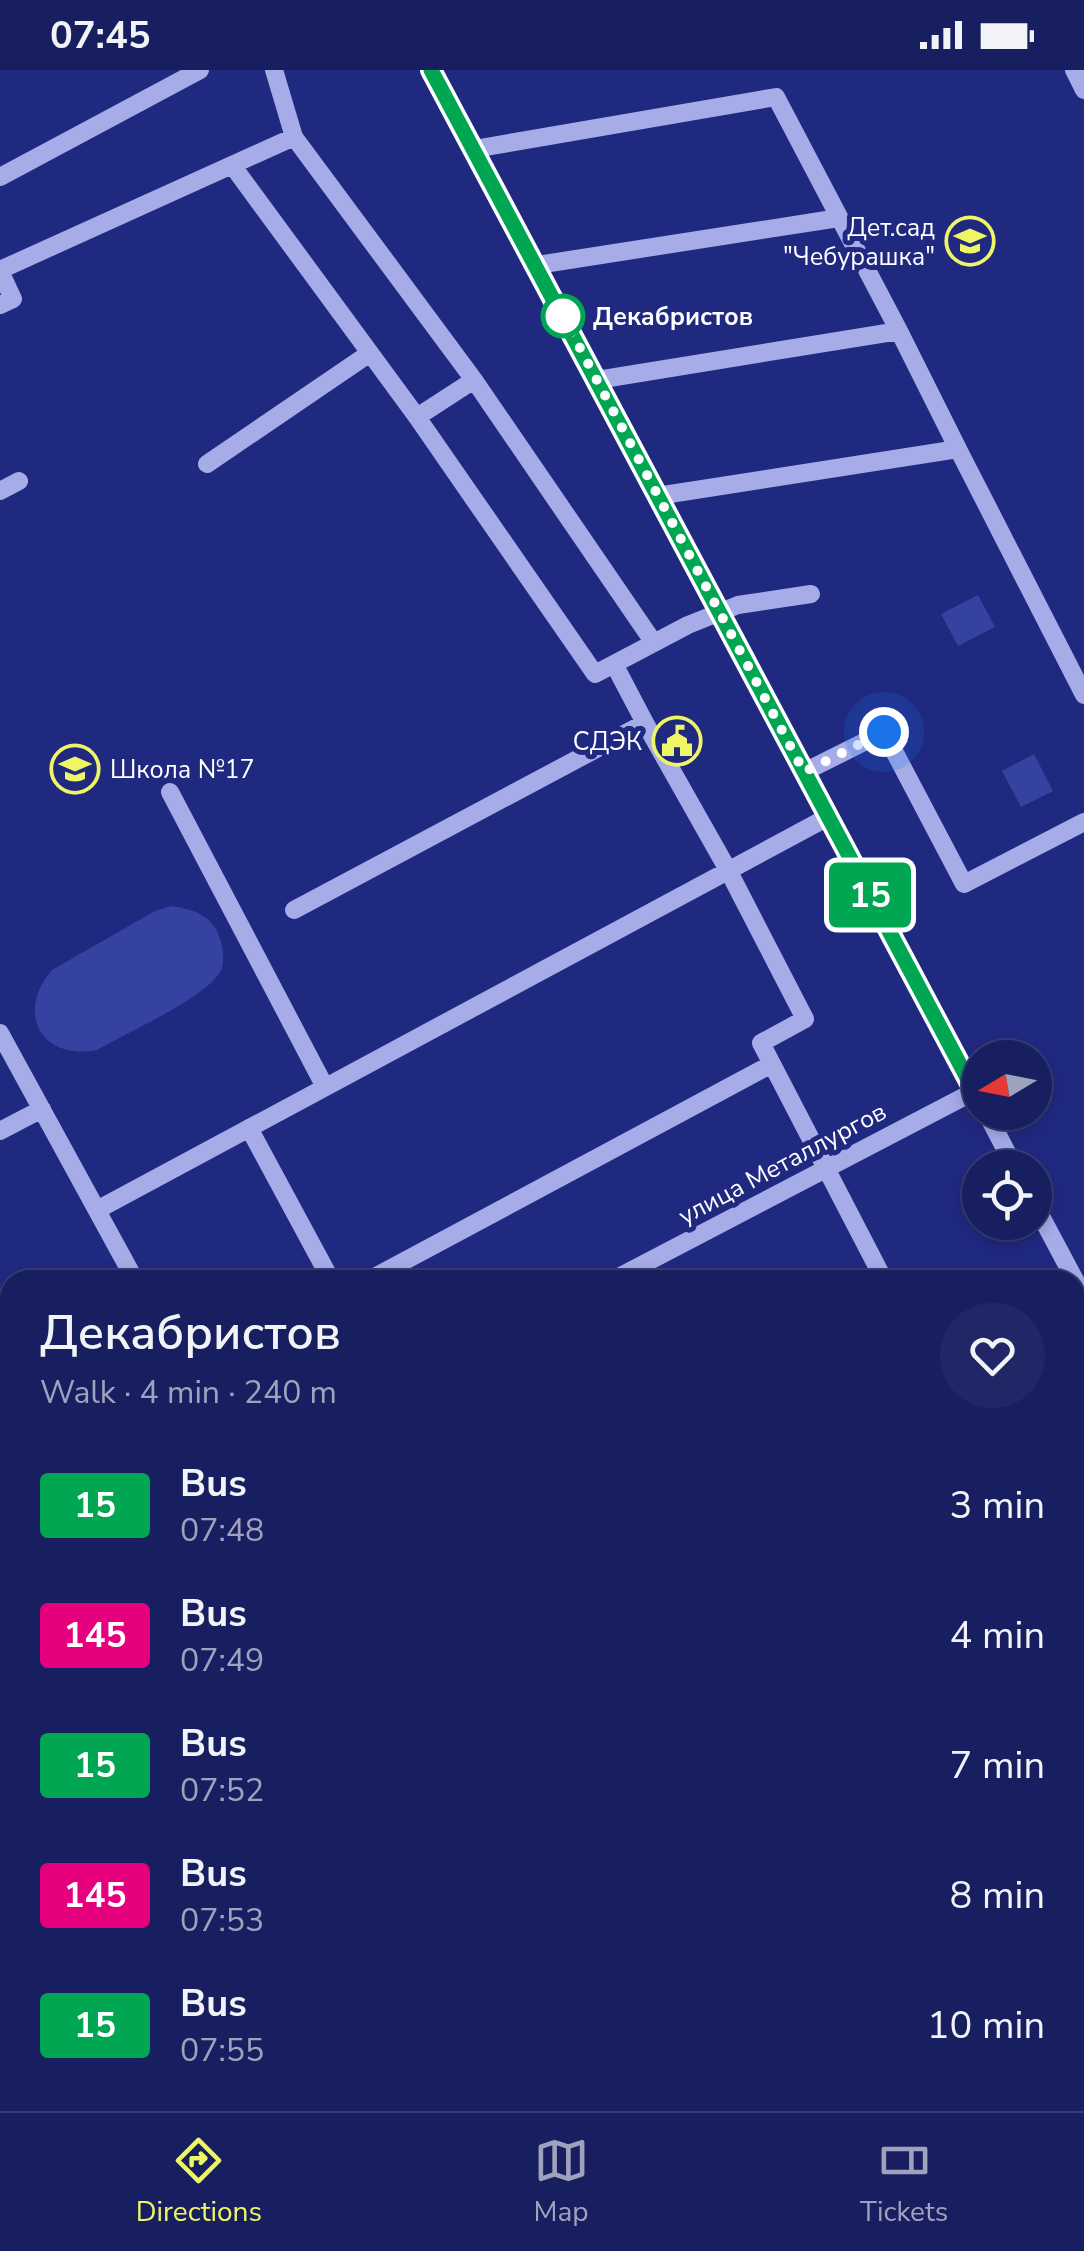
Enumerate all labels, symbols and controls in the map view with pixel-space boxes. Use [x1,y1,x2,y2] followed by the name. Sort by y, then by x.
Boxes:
[50,10,151,61] text: 07:45
[783,211,935,274] place label: Дет.сад "Чебурашка"
[944,215,996,267] school or university icon: Дет.сад "Чебурашка"
[542,295,584,337] marker: Декабристов
[593,300,753,334] place label: Декабристов
[859,707,909,757] your location
[651,715,703,767] public building icon: СДЭК
[573,725,642,759] place label: СДЭК
[49,743,101,795] school or university icon: Школа №17
[110,753,255,787] place label: Школа №17
[825,862,915,928] line badge: 15
[849,872,891,919] text: 15
[962,1040,1052,1130] north arrow
[962,1040,1052,1240] map controls
[673,1095,892,1233] street label: улица Металлургов
[962,1150,1052,1240] button: locate
[40,1300,341,1366] text: Декабристов
[940,1303,1045,1408] button: heart
[40,1371,337,1414] text: Walk · 4 min · 240 m
[180,1458,247,1509] text: Bus
[950,1480,1045,1531] text: 3 min
[74,1482,116,1529] text: 15
[180,1509,264,1552] text: 07:48
[180,1588,247,1639] text: Bus
[950,1610,1045,1661] text: 4 min
[63,1612,127,1659] text: 145
[180,1639,264,1682] text: 07:49
[180,1718,247,1769] text: Bus
[950,1740,1045,1791] text: 7 min
[74,1742,116,1789] text: 15
[180,1769,264,1812] text: 07:52
[180,1848,247,1899] text: Bus
[950,1870,1045,1921] text: 8 min
[63,1872,127,1919] text: 145
[180,1899,264,1942] text: 07:53
[180,1978,247,2029] text: Bus
[927,2000,1045,2051] text: 10 min
[74,2002,116,2049] text: 15
[180,2029,264,2072] text: 07:55
[136,2133,262,2231] tab: Directions
[533,2133,589,2231] tab: Map
[860,2133,948,2231] tab: Tickets

